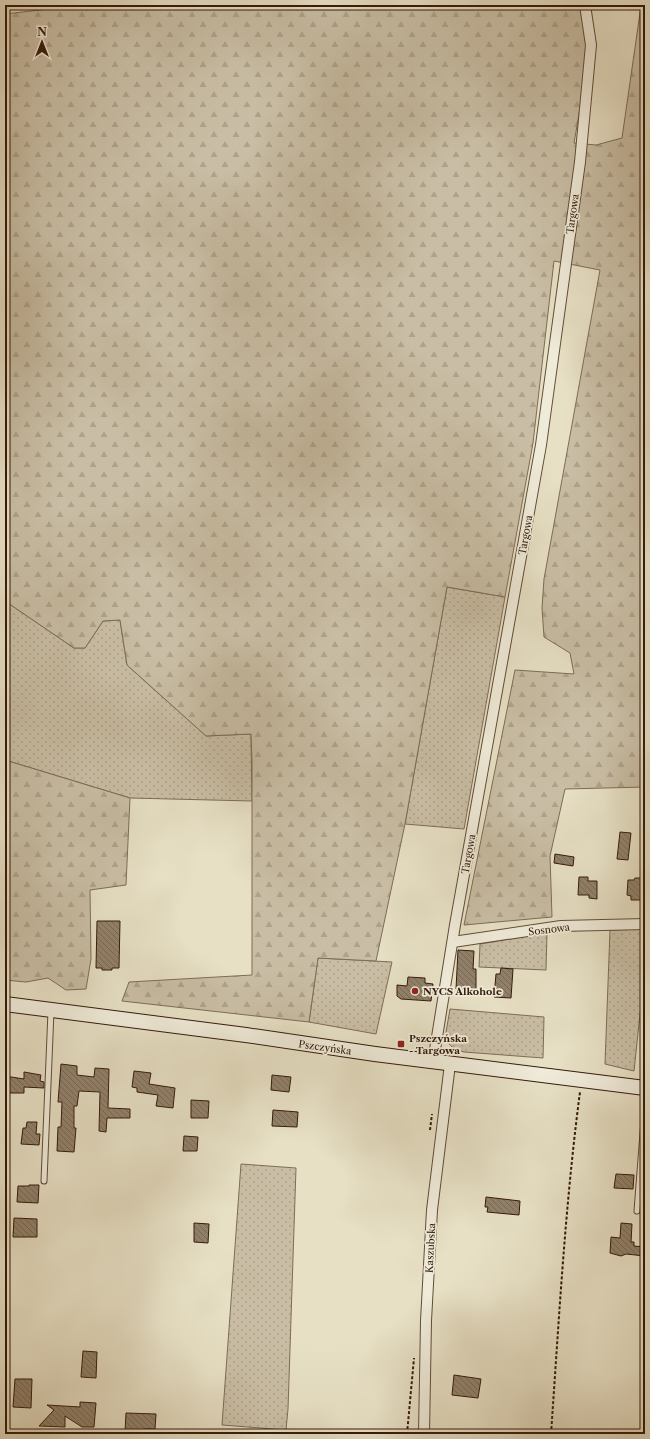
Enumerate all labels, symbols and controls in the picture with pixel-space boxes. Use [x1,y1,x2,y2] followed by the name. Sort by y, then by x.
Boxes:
[22,22,62,62] north arrow
[37,25,47,39] text: N
[563,192,582,235] street label: Targowa
[516,513,536,556] street label: Targowa
[459,832,479,875] street label: Targowa
[527,920,571,938] street label: Sosnowa
[423,985,502,998] place label: NYCS Alkohole
[410,986,420,996] marker: NYCS Alkohole
[409,1032,467,1057] place label: Pszczyńska - Targowa
[298,1037,353,1058] street label: Pszczyńska
[396,1039,406,1049] marker: Pszczyńska - Targowa
[423,1222,438,1273] street label: Kaszubska

